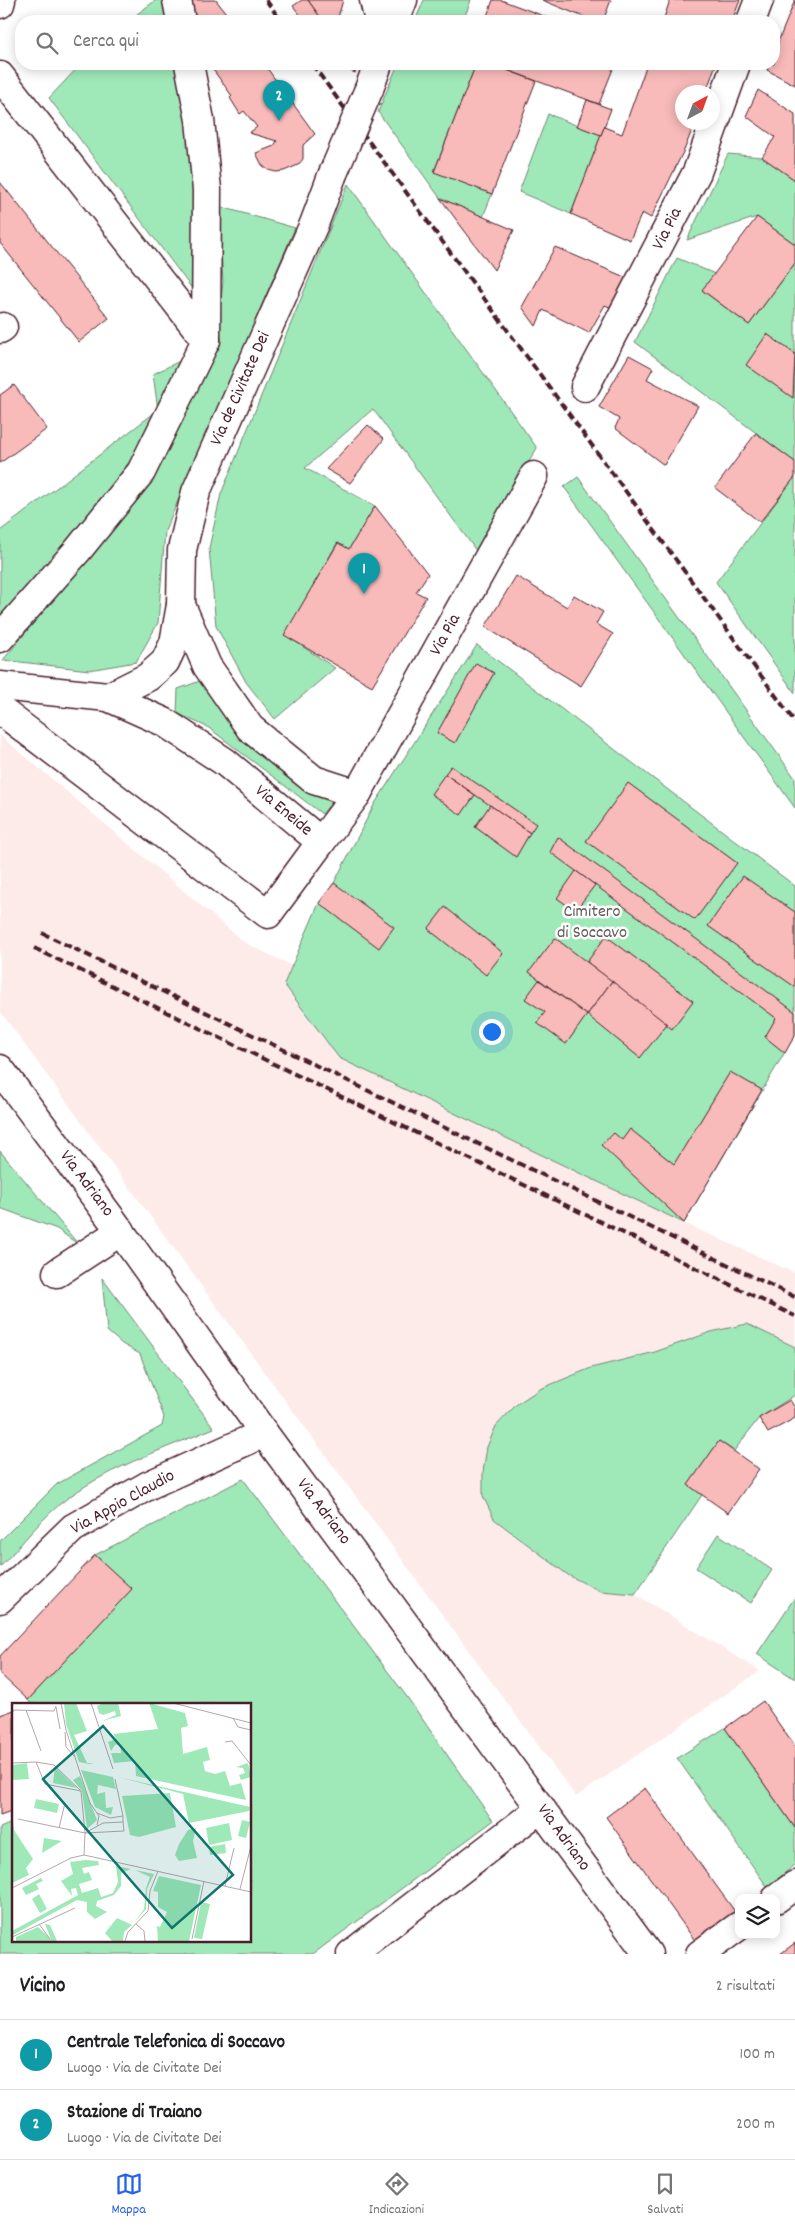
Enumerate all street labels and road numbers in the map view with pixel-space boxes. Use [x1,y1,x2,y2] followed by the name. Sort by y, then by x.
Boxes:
[647,203,689,254] street label: Via Pia
[205,328,277,450] street label: Via de Civitate Dei
[424,609,468,660] street label: Via Pia
[249,779,317,843] street label: Via Eneide
[53,1146,119,1222] street label: Via Adriano
[66,1464,180,1542] street label: Via Appio Claudio
[290,1474,356,1550] street label: Via Adriano
[530,1799,596,1877] street label: Via Adriano

